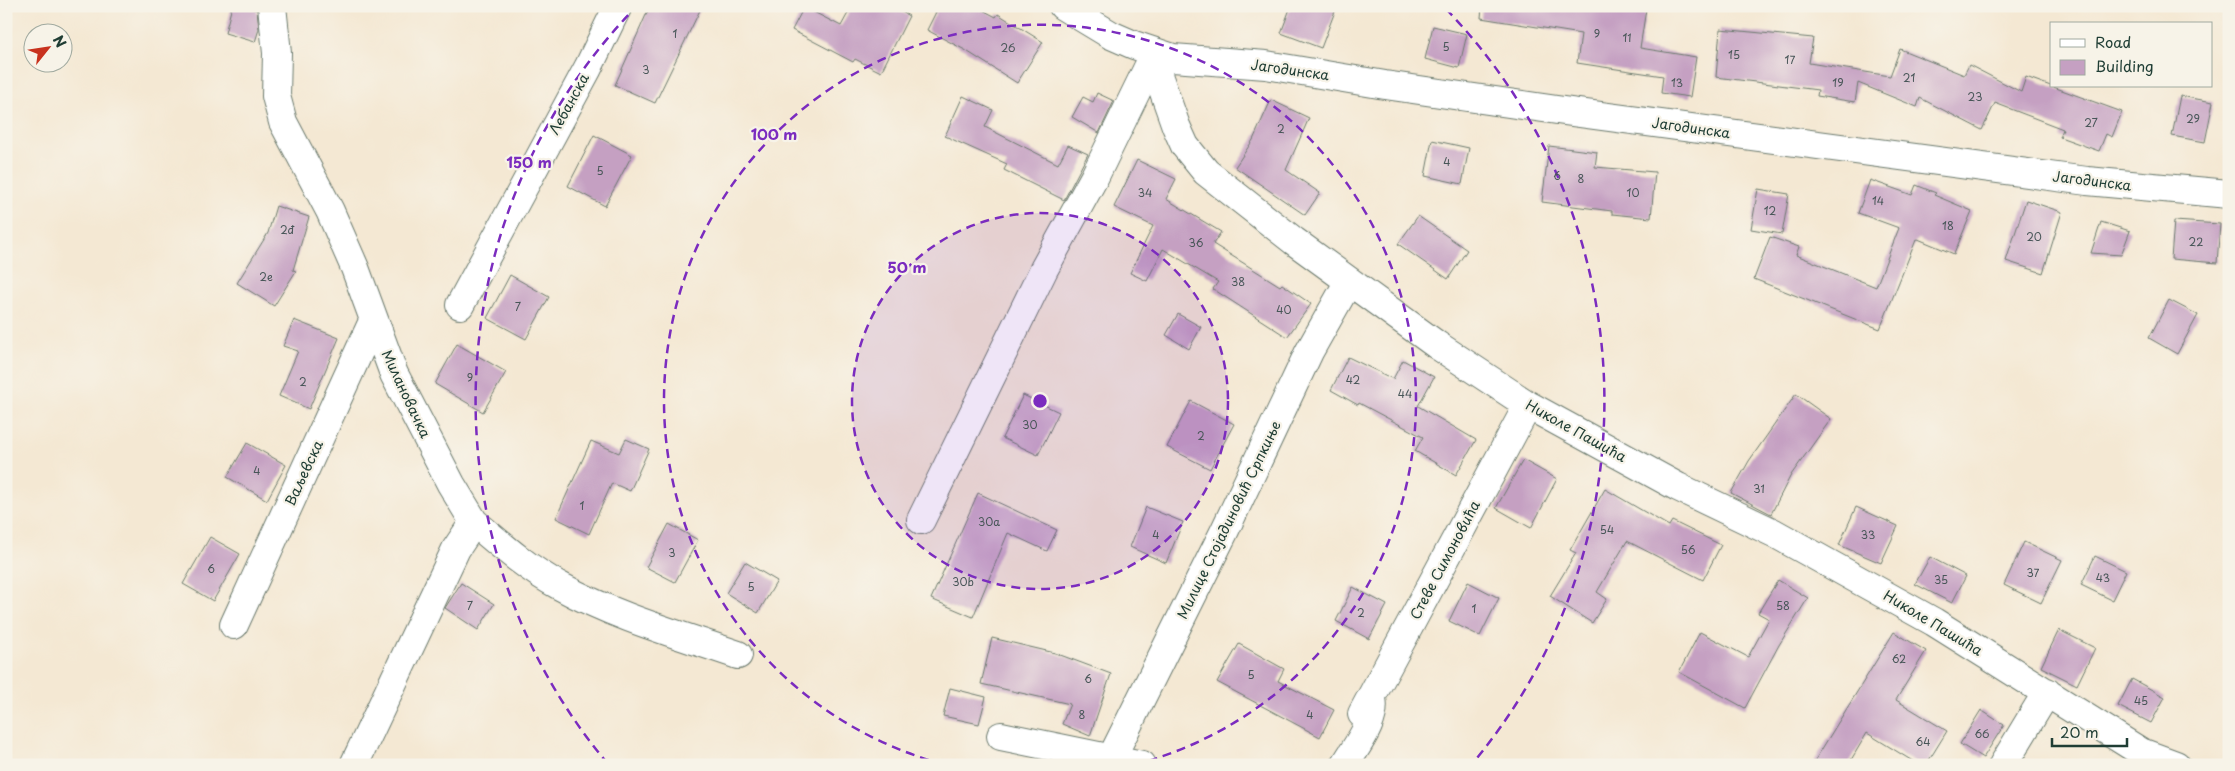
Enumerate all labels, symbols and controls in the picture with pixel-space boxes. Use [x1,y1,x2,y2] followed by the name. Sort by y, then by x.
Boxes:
[22,22,72,72] north arrow
[2050,22,2212,88] legend
[673,25,678,42] house number: 1
[1594,25,1600,42] house number: 9
[1622,29,1632,46] house number: 11
[2095,30,2131,53] text: Road
[48,31,72,51] text: N
[1442,38,1450,55] house number: 5
[1000,39,1016,56] house number: 26
[1728,46,1740,63] house number: 15
[1785,51,1796,68] house number: 17
[1249,54,1331,85] street label: Јагодинска
[2095,54,2154,77] text: Building
[642,61,650,78] house number: 3
[543,69,594,138] street label: Лебанска
[1903,69,1915,86] house number: 21
[1671,74,1683,91] house number: 13
[1832,74,1844,91] house number: 19
[1968,88,1982,105] house number: 23
[2186,110,2200,127] house number: 29
[1650,112,1732,143] street label: Јагодинска
[2084,114,2098,131] house number: 27
[1277,120,1285,137] house number: 2
[751,122,797,145] text: 100 m
[506,150,552,173] text: 150 m
[1443,153,1451,170] house number: 4
[596,162,604,179] house number: 5
[2052,165,2133,196] street label: Јагодинска
[1553,167,1561,184] house number: 6
[1578,170,1585,187] house number: 8
[1138,184,1152,201] house number: 34
[1627,184,1639,201] house number: 10
[1872,192,1884,209] house number: 14
[1764,202,1777,219] house number: 12
[1942,217,1954,234] house number: 18
[280,221,295,238] house number: 2đ
[2026,228,2042,245] house number: 20
[2189,233,2203,250] house number: 22
[1189,234,1204,251] house number: 36
[888,255,926,278] text: 50 m
[259,268,273,285] house number: 2e
[1231,273,1245,290] house number: 38
[515,298,521,315] house number: 7
[1276,301,1292,318] house number: 40
[377,346,436,442] street label: Милановачка
[467,369,473,386] house number: 9
[1346,371,1361,388] house number: 42
[299,373,307,390] house number: 2
[1398,385,1412,402] house number: 44
[1031,392,1049,410] centre of rings
[1522,394,1631,467] street label: Николе Пашића
[1022,416,1038,433] house number: 30
[1171,417,1286,622] street label: Милице Стојадиновић Српкиње
[1197,427,1205,444] house number: 2
[279,436,328,509] street label: Ваљевска
[253,462,261,479] house number: 4
[1753,480,1765,497] house number: 31
[1404,496,1485,623] street label: Стеве Симоновића
[580,497,585,514] house number: 1
[978,513,1000,530] house number: 30a
[1600,521,1614,538] house number: 54
[1152,526,1160,543] house number: 4
[1861,526,1875,543] house number: 33
[1681,541,1696,558] house number: 56
[668,544,676,561] house number: 3
[207,560,215,577] house number: 6
[2027,564,2040,581] house number: 37
[2096,569,2110,586] house number: 43
[1934,571,1948,588] house number: 35
[952,573,974,590] house number: 30b
[747,578,755,595] house number: 5
[1880,585,1987,661] street label: Николе Пашића
[467,597,473,614] house number: 7
[1776,597,1790,614] house number: 58
[1472,600,1477,617] house number: 1
[1357,604,1365,621] house number: 2
[1892,650,1906,667] house number: 62
[1247,666,1255,683] house number: 5
[1084,670,1092,687] house number: 6
[2134,692,2148,709] house number: 45
[1079,706,1086,723] house number: 8
[1306,706,1314,723] house number: 4
[2052,716,2128,748] scale bar
[2060,720,2099,743] text: 20 m
[1974,725,1990,742] house number: 66
[1916,733,1930,750] house number: 64

